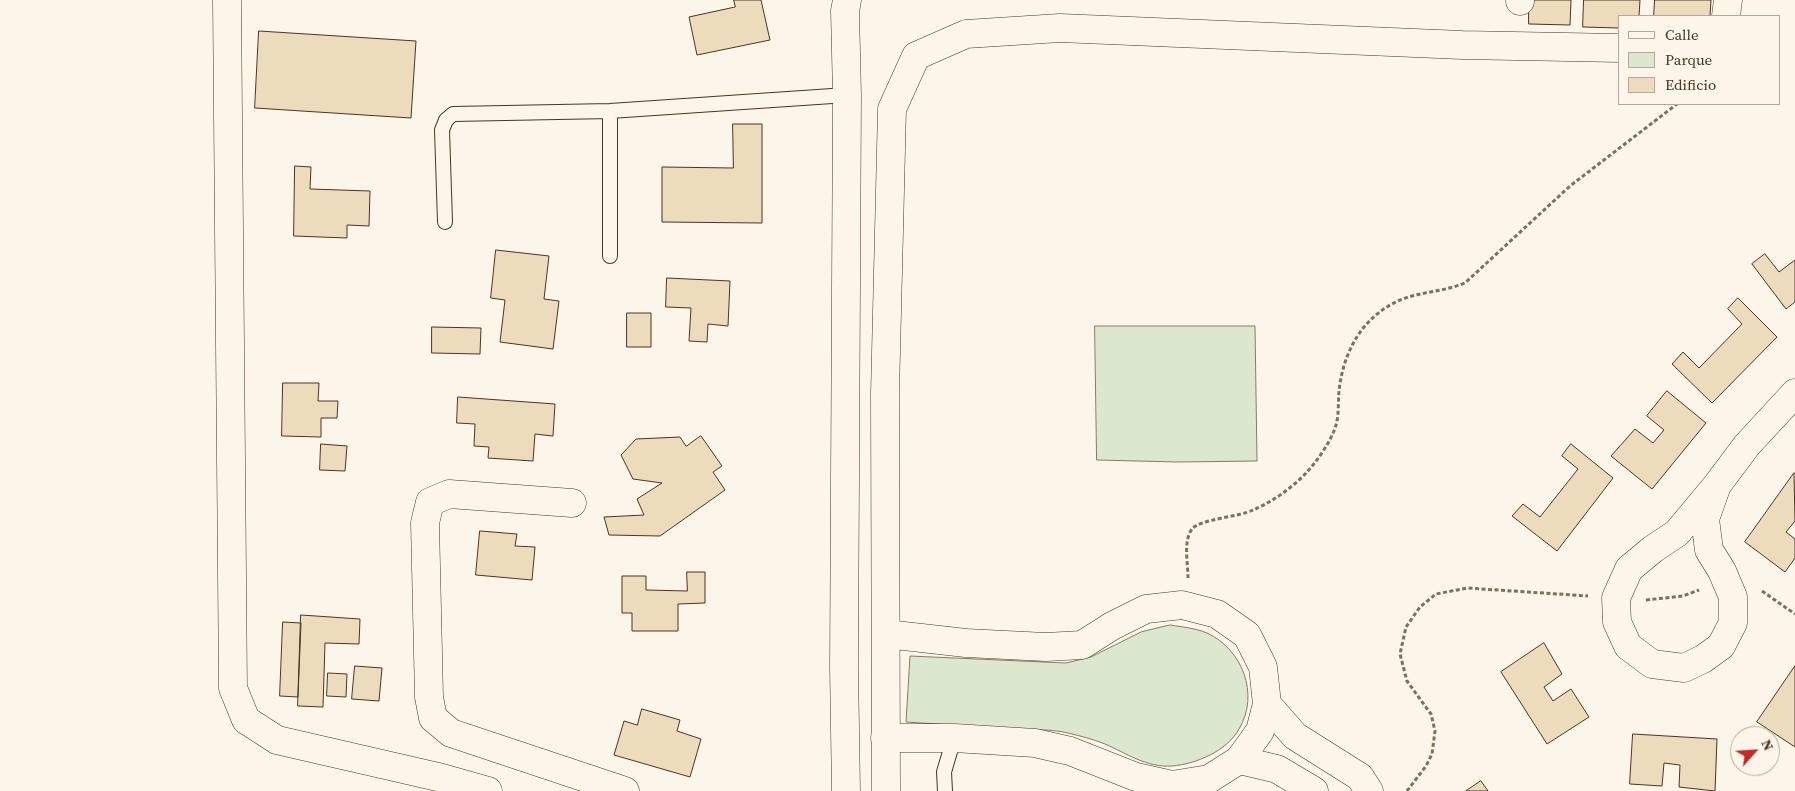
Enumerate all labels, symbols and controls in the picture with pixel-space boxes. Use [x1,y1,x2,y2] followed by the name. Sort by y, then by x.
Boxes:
[1618,15,1780,105] legend
[1665,24,1699,45] text: Calle
[1665,49,1712,70] text: Parque
[1665,74,1716,95] text: Edificio
[1730,726,1780,776] north arrow
[1756,736,1779,754] text: N

